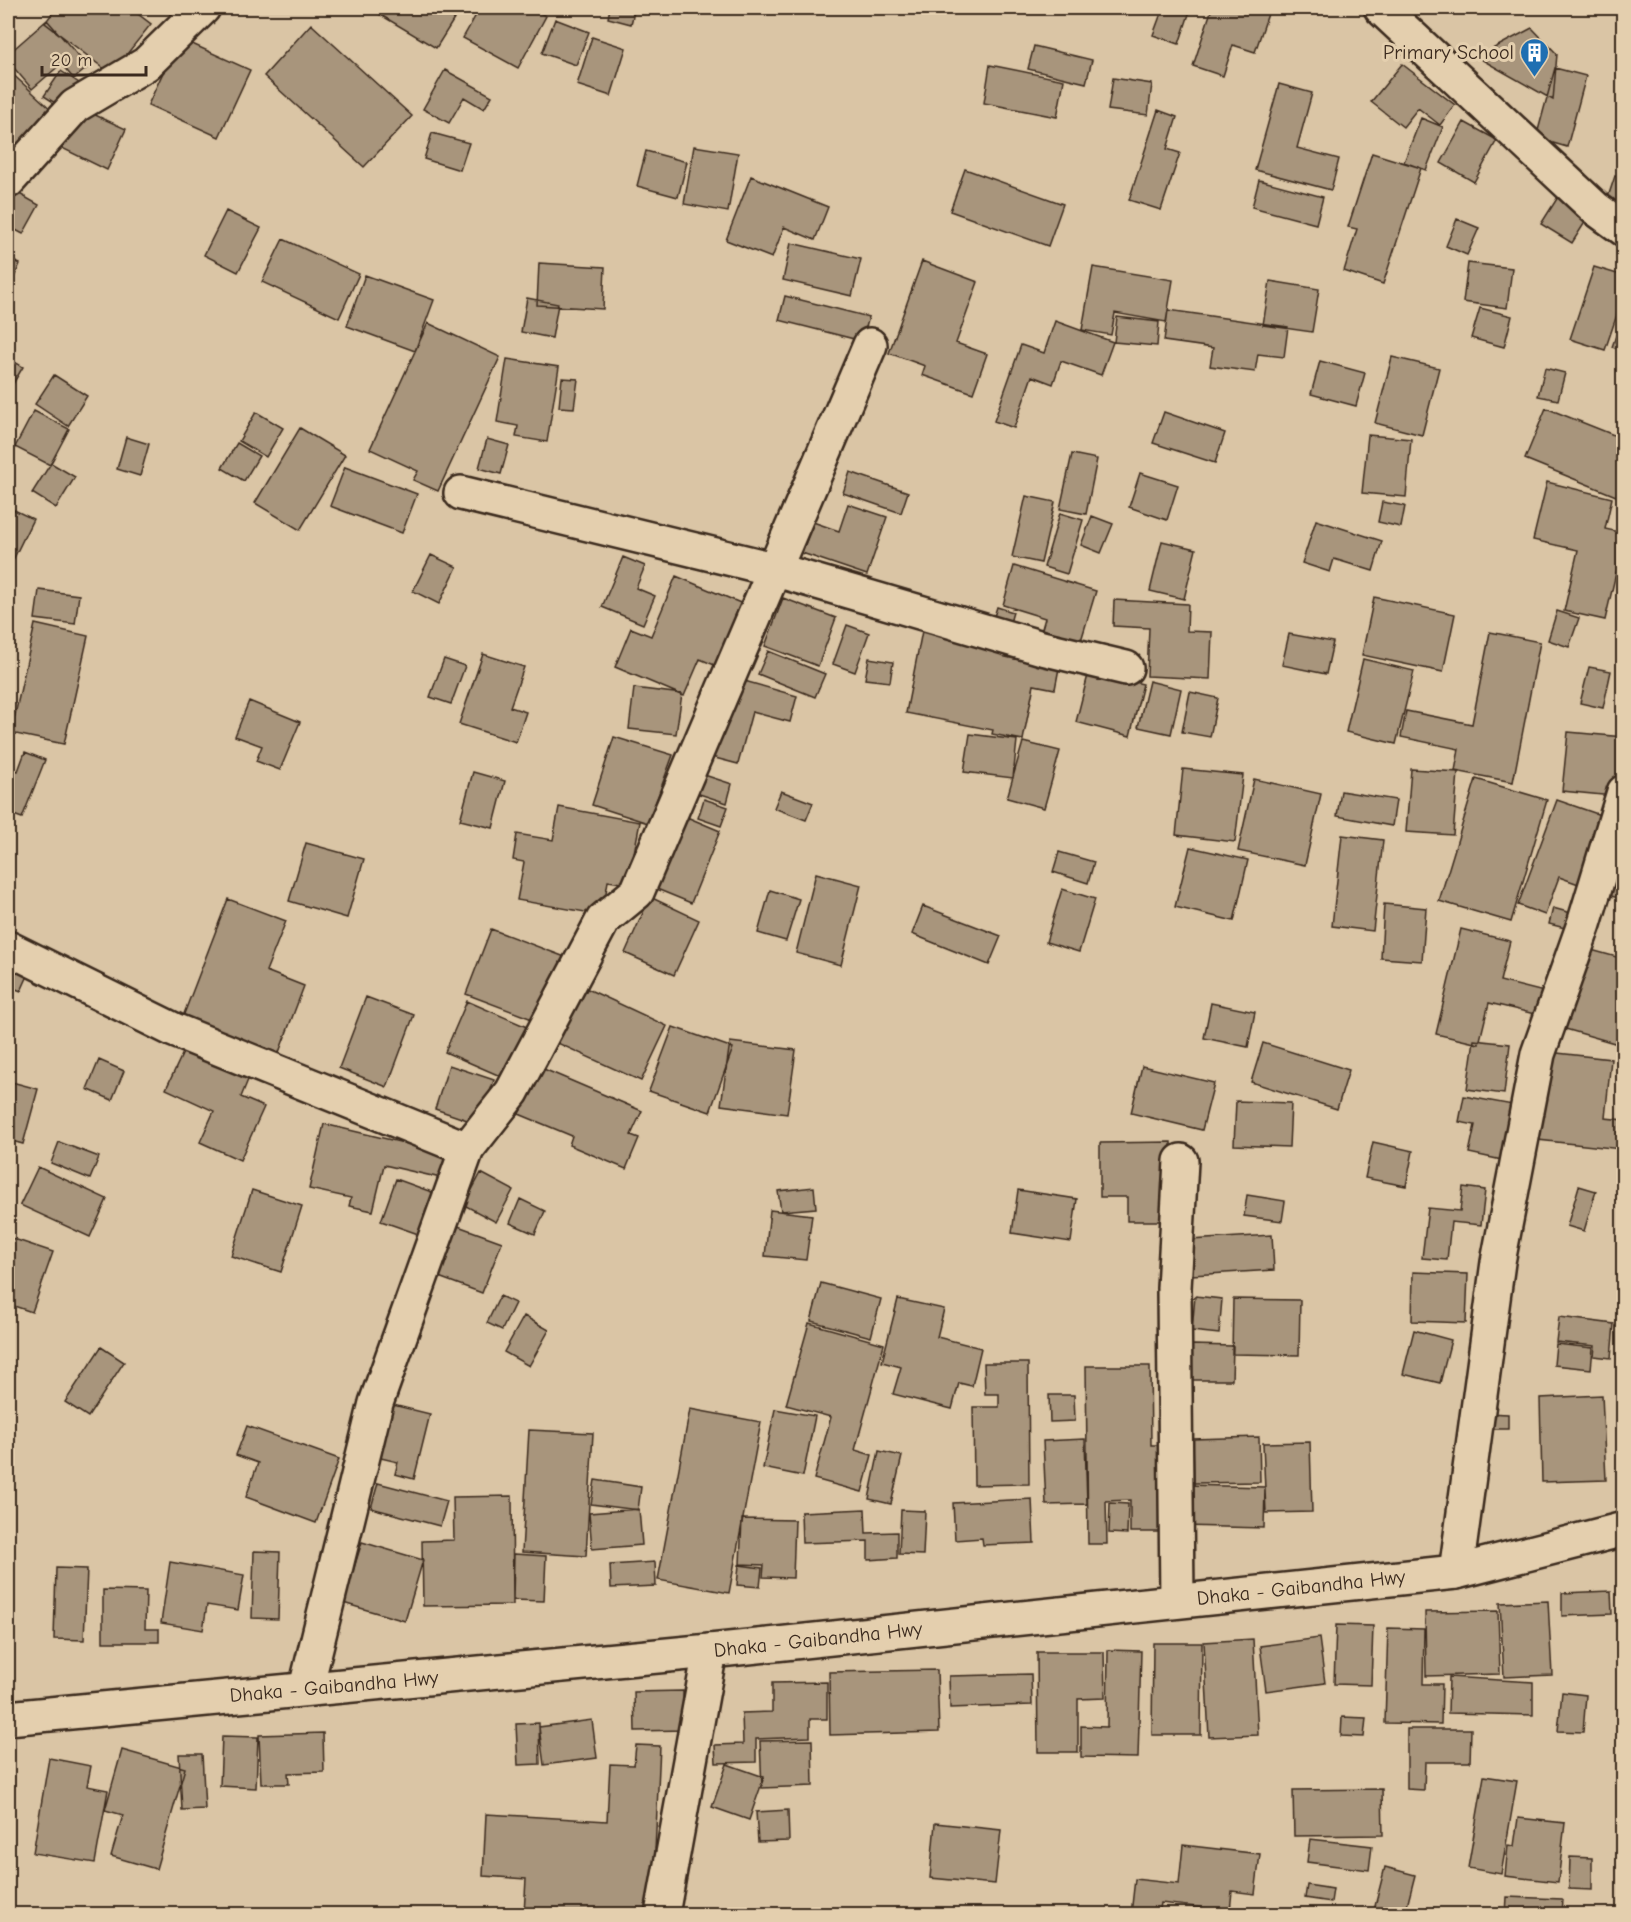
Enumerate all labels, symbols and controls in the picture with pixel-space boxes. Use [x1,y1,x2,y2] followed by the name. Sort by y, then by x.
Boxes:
[1519,36,1551,78] building icon: Primary School
[42,39,146,77] scale bar
[1383,41,1514,64] place label: Primary School
[51,50,92,71] text: 20 m
[1196,1565,1407,1610] street label: Dhaka - Gaibandha Hwy
[713,1617,924,1662] street label: Dhaka - Gaibandha Hwy
[229,1666,439,1707] street label: Dhaka - Gaibandha Hwy

